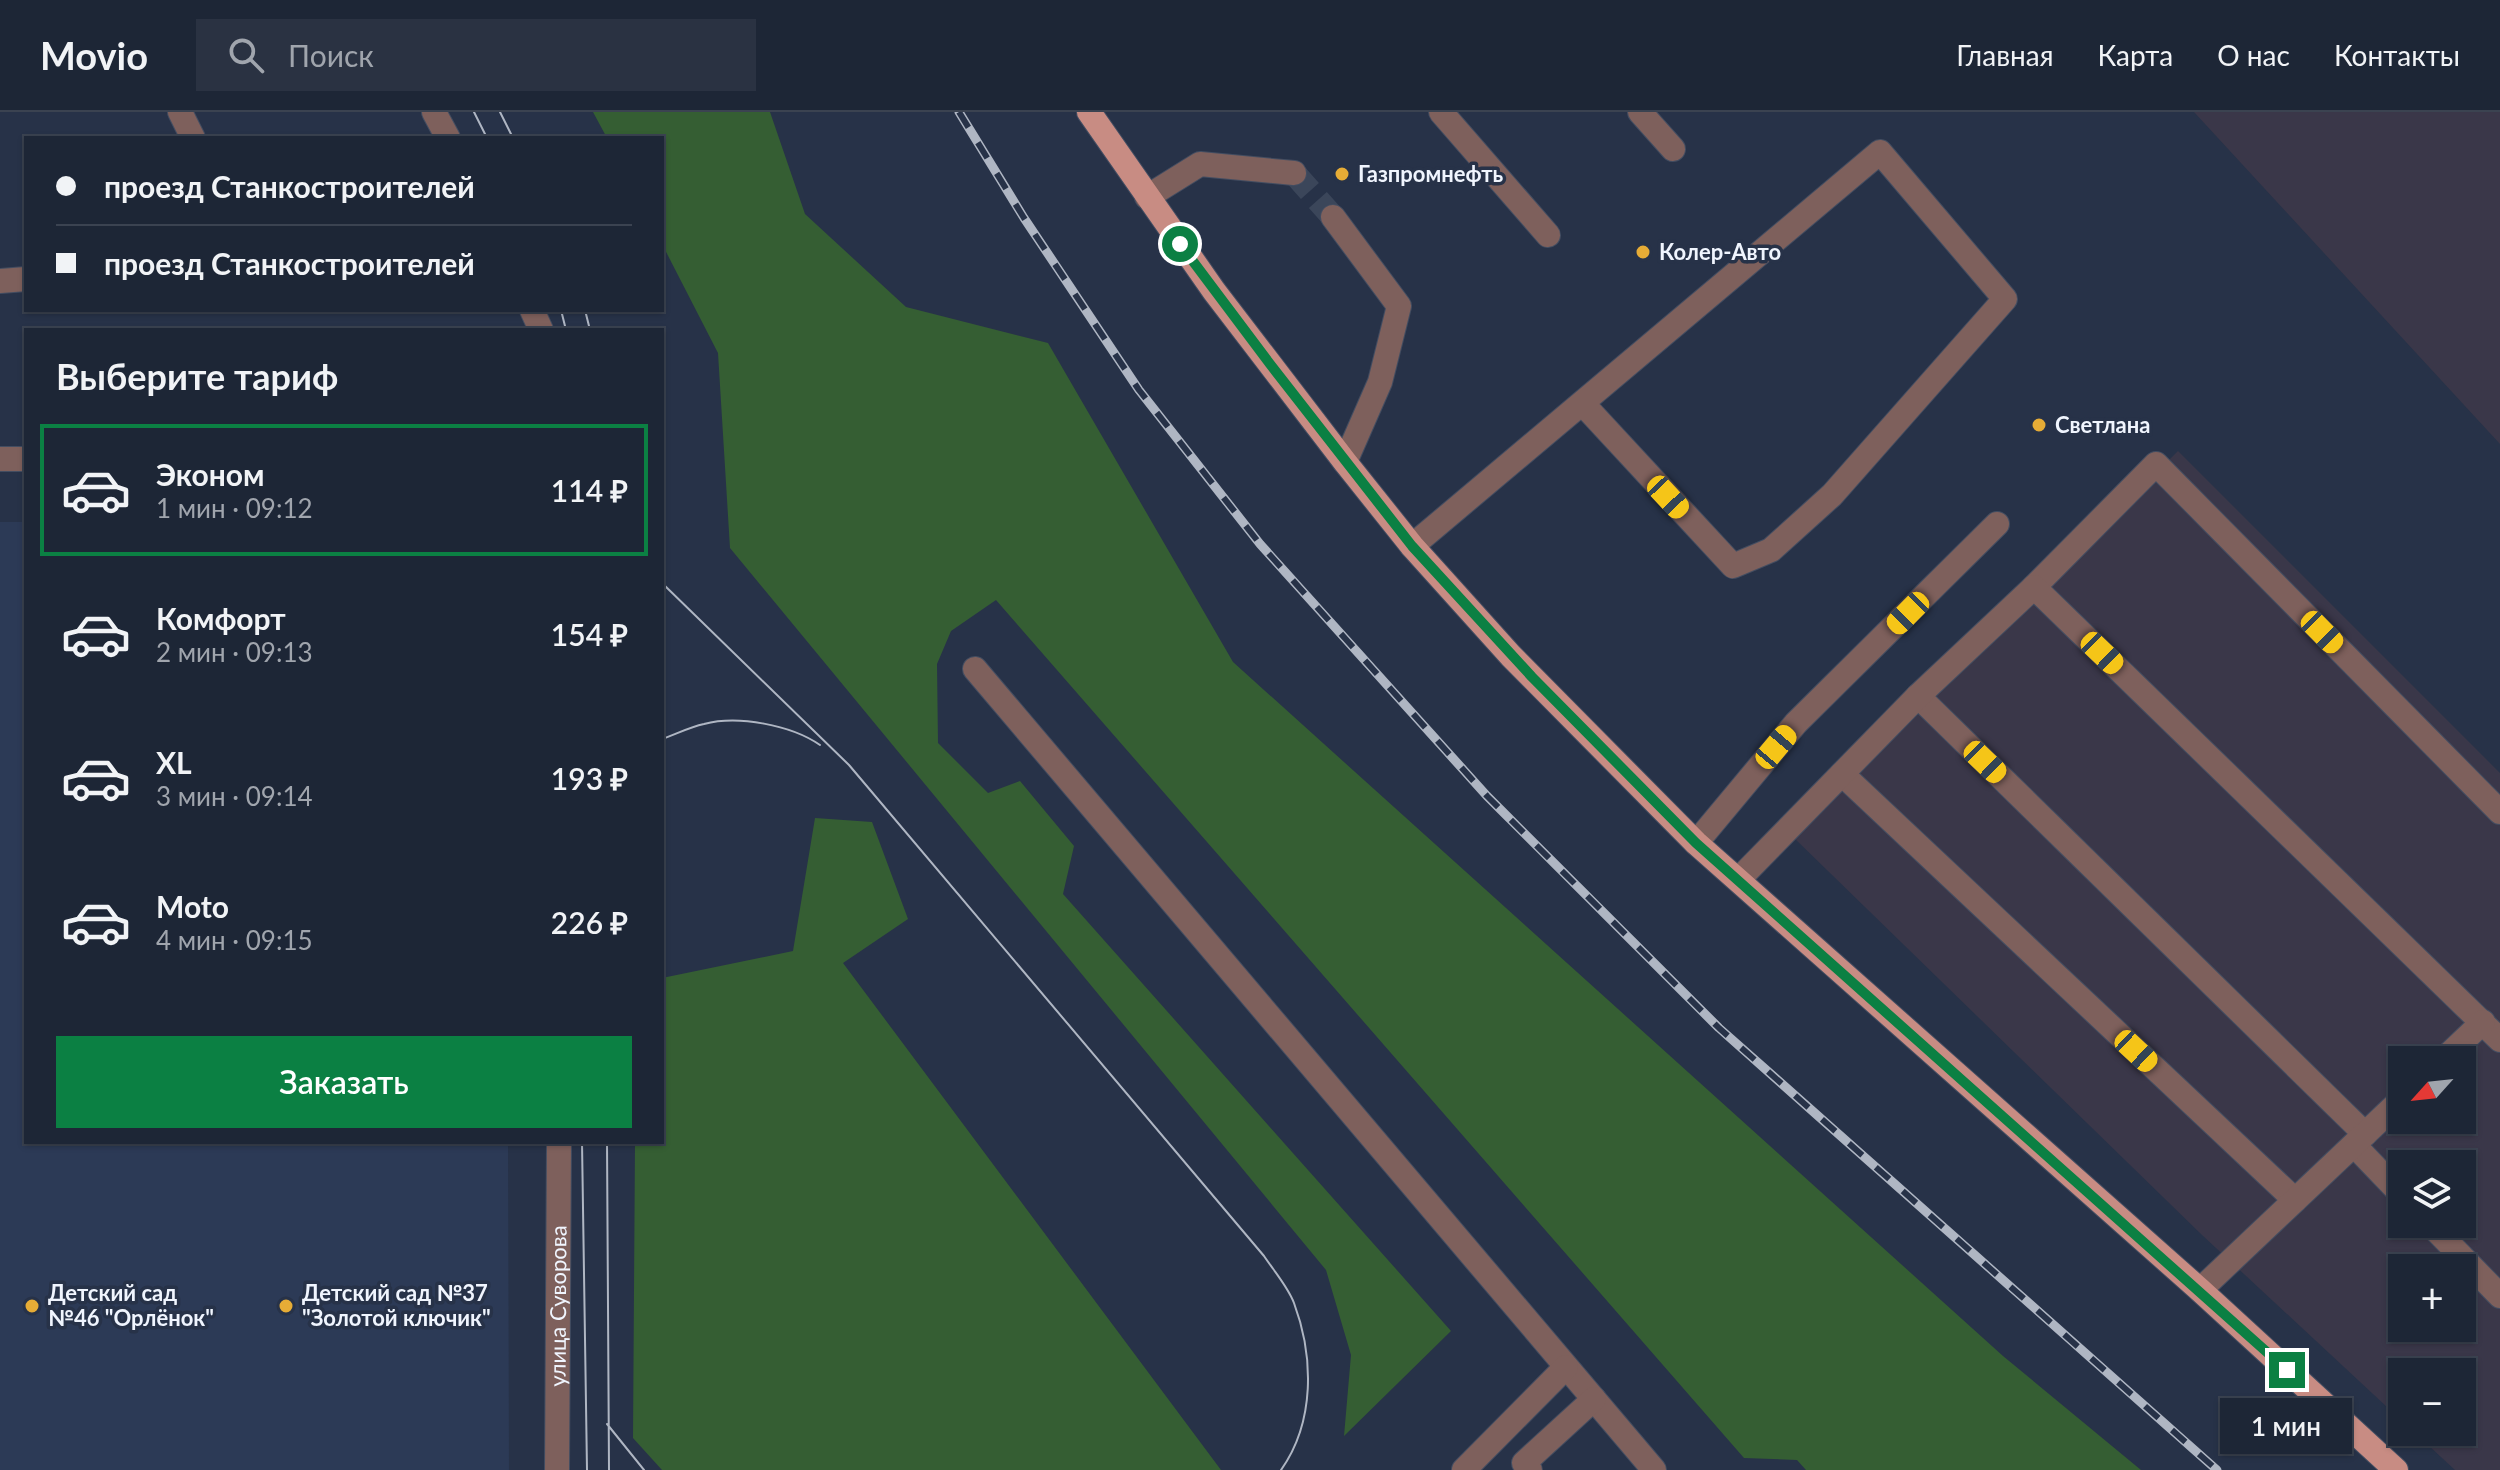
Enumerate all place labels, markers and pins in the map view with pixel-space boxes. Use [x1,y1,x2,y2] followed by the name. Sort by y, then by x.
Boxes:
[1358,160,1504,187] place label: Газпромнефть
[1333,165,1351,183] marker: Газпромнефть
[1659,238,1781,265] place label: Колер-Авто
[1634,243,1652,261] marker: Колер-Авто
[2055,411,2150,438] place label: Светлана
[2030,416,2048,434] marker: Светлана
[48,1279,214,1331] place label: Детский сад №46 "Орлёнок"
[302,1279,491,1331] place label: Детский сад №37 "Золотой ключик"
[23,1297,41,1315] marker: Детский сад №46 "Орлёнок"
[277,1297,295,1315] marker: Детский сад №37 "Золотой ключик"

